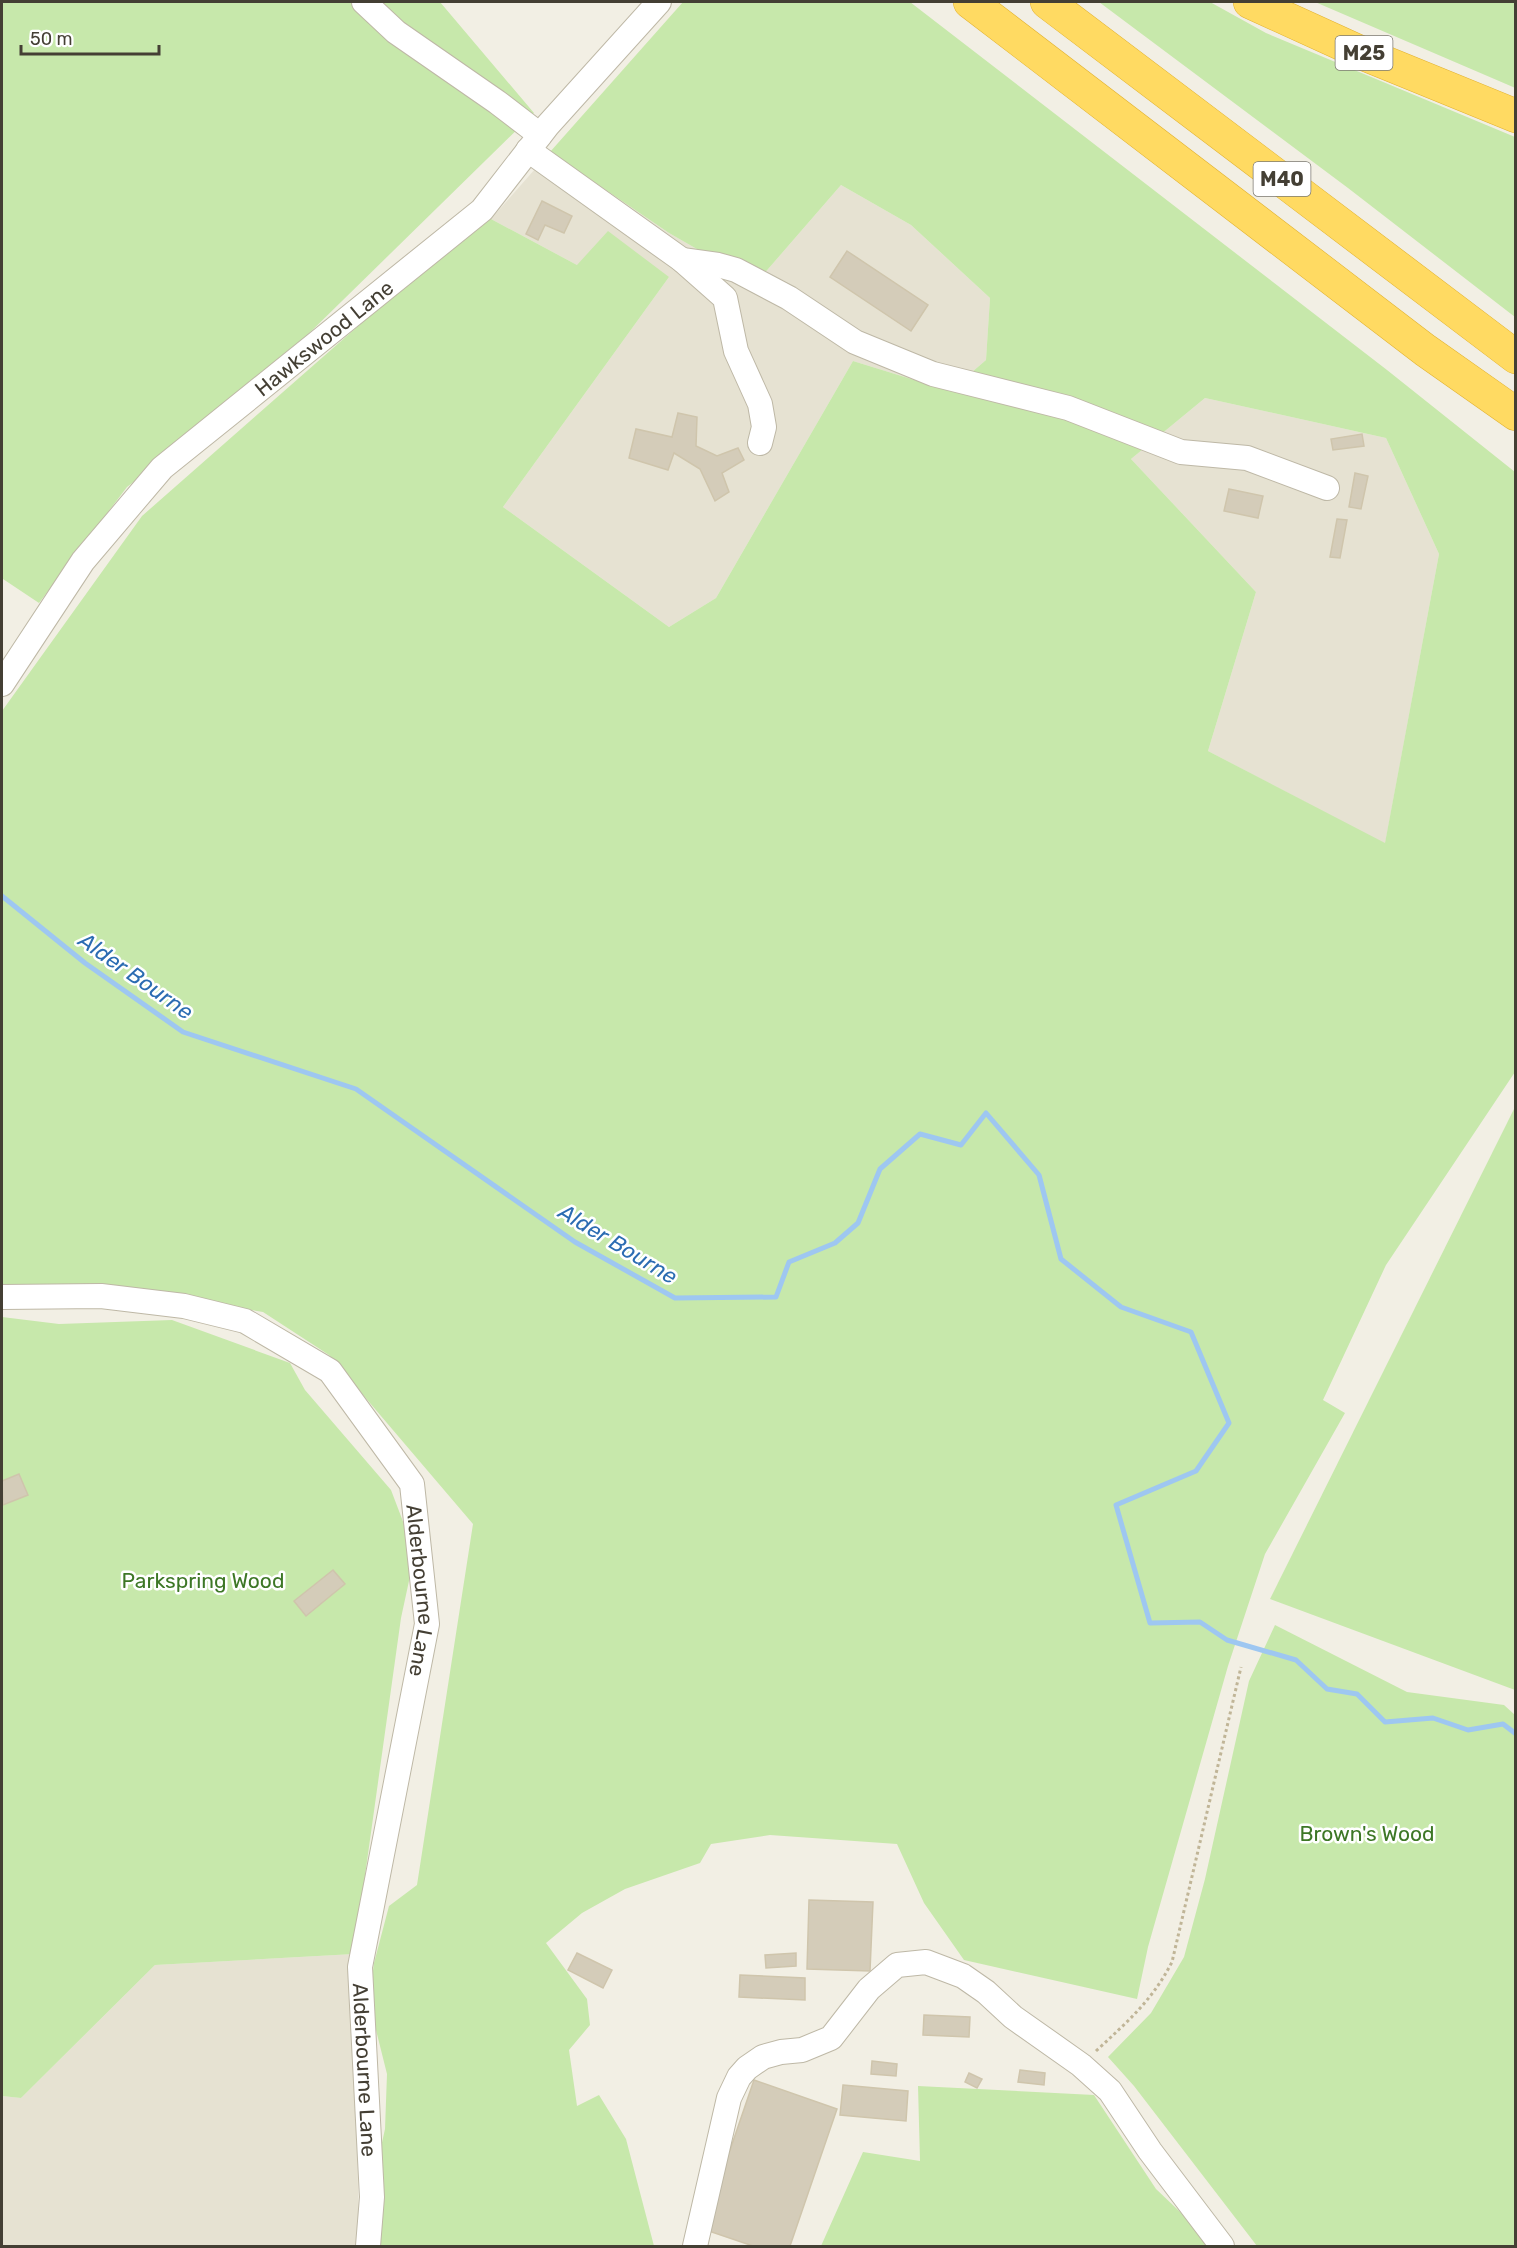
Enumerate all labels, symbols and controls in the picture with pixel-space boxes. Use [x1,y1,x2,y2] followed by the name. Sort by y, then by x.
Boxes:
[21,18,159,56] scale bar
[30,28,73,50] text: 50 m
[1336,36,1392,70] road number: M25
[1254,162,1310,196] road number: M40
[249,274,398,401] street label: Hawkswood Lane
[73,926,198,1025] water label: Alder Bourne
[553,1198,682,1290] water label: Alder Bourne
[402,1503,439,1679] street label: Alderbourne Lane
[122,1568,284,1593] park label: Parkspring Wood
[1299,1821,1435,1846] park label: Brown's Wood
[348,1982,382,2158] street label: Alderbourne Lane

